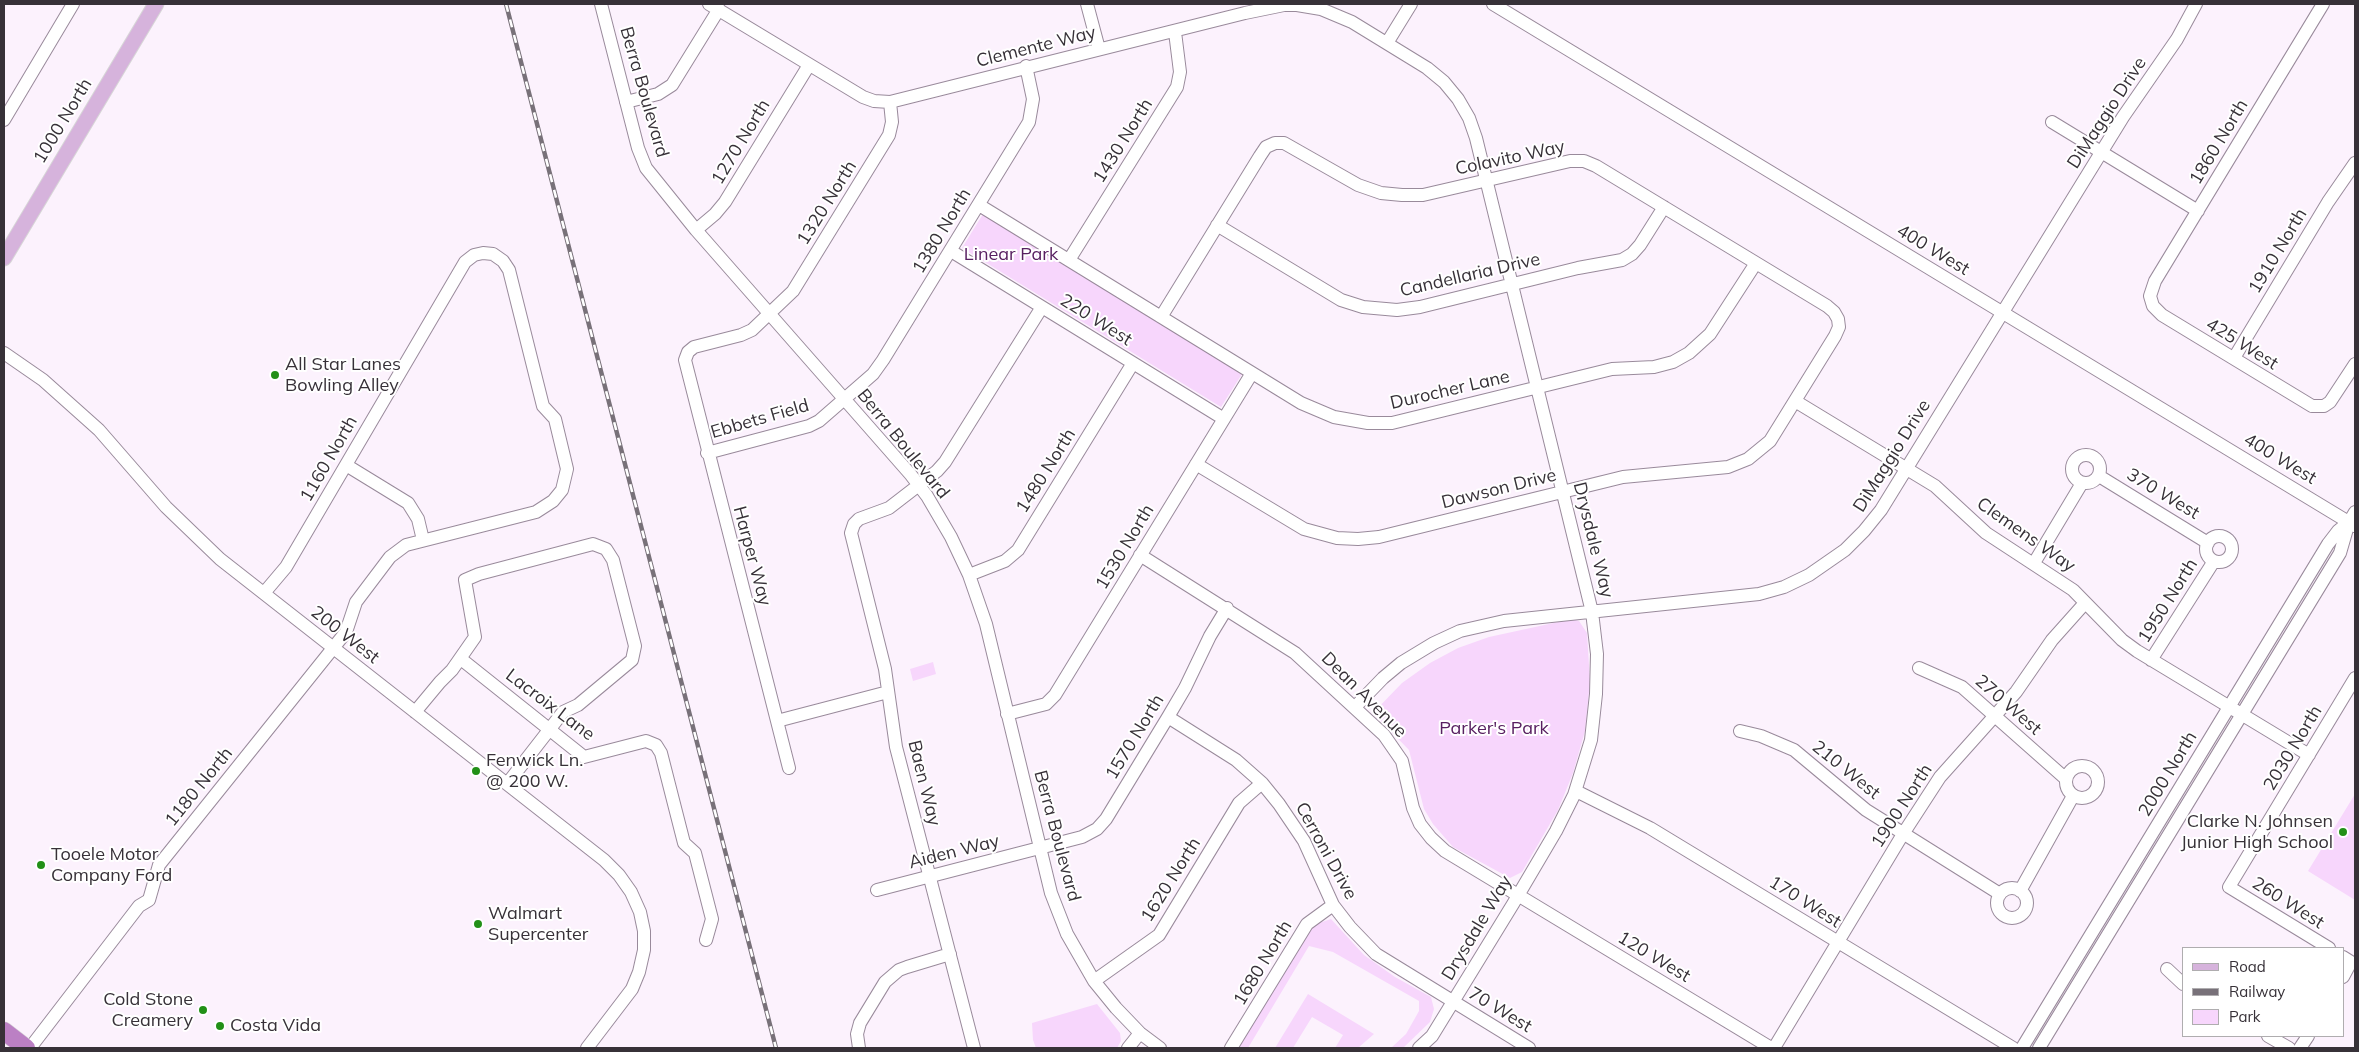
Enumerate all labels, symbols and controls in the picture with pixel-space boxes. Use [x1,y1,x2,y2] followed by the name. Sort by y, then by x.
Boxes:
[974,22,1098,72] street label: Clemente Way
[615,24,673,160] street label: Berra Boulevard
[2063,53,2151,173] street label: DiMaggio Drive
[29,75,97,167] street label: 1000 North
[1089,95,1157,187] street label: 1430 North
[707,96,775,188] street label: 1270 North
[2185,96,2253,188] street label: 1860 North
[1453,136,1567,180] street label: Colavito Way
[793,157,861,249] street label: 1320 North
[908,185,976,277] street label: 1380 North
[2244,205,2312,297] street label: 1910 North
[1893,220,1973,280] street label: 400 West
[964,244,1058,266] park label: Linear Park
[1398,248,1542,302] street label: Candellaria Drive
[1056,289,1136,351] street label: 220 West
[2202,313,2282,375] street label: 425 West
[285,354,401,396] place label: All Star Lanes Bowling Alley
[1388,366,1512,414] street label: Durocher Lane
[269,369,281,381] marker: All Star Lanes Bowling Alley
[852,385,954,503] street label: Berra Boulevard
[708,395,812,443] street label: Ebbets Field
[1849,396,1935,516] street label: DiMaggio Drive
[296,412,362,506] street label: 1160 North
[1012,425,1080,517] street label: 1480 North
[2240,429,2320,489] street label: 400 West
[1439,464,1559,514] street label: Dawson Drive
[2123,464,2203,524] street label: 370 West
[1568,480,1618,600] street label: Drysdale Way
[1973,493,2079,577] street label: Clemens Way
[1091,501,1159,593] street label: 1530 North
[728,504,776,608] street label: Harper Way
[2134,555,2202,647] street label: 1950 North
[306,602,384,668] street label: 200 West
[1317,648,1411,742] street label: Dean Avenue
[501,665,599,745] street label: Lacroix Lane
[1970,670,2046,740] street label: 270 West
[1101,691,1169,783] street label: 1570 North
[2259,702,2327,794] street label: 2030 North
[1439,718,1549,740] park label: Parker's Park
[2134,728,2202,820] street label: 2000 North
[1808,736,1884,804] street label: 210 West
[903,738,945,828] street label: Baen Way
[161,743,237,831] street label: 1180 North
[486,750,583,792] place label: Fenwick Ln. @ 200 W.
[1867,760,1937,852] street label: 1900 North
[470,765,482,777] marker: Fenwick Ln. @ 200 W.
[1029,768,1085,904] street label: Berra Boulevard
[1290,799,1362,903] street label: Cerroni Drive
[2181,811,2333,854] place label: Clarke N. Johnsen Junior High School
[2337,826,2349,838] marker: Clarke N. Johnsen Junior High School
[906,830,1002,874] street label: Aiden Way
[1137,834,1205,926] street label: 1620 North
[51,844,172,886] place label: Tooele Motor Company Ford
[35,859,47,871] marker: Tooele Motor Company Ford
[1765,871,1845,933] street label: 170 West
[1437,872,1517,984] street label: Drysdale Way
[2248,872,2328,934] street label: 260 West
[488,903,588,946] place label: Walmart Supercenter
[1229,917,1297,1009] street label: 1680 North
[472,918,484,930] marker: Walmart Supercenter
[1614,927,1694,987] street label: 120 West
[2182,947,2344,1037] legend
[2229,957,2266,976] text: Road
[2229,982,2285,1001] text: Railway
[1464,983,1536,1037] street label: 70 West
[103,989,193,1032] place label: Cold Stone Creamery
[197,1004,209,1016] marker: Cold Stone Creamery
[2229,1007,2261,1026] text: Park
[230,1015,321,1037] place label: Costa Vida
[214,1020,226,1032] marker: Costa Vida

